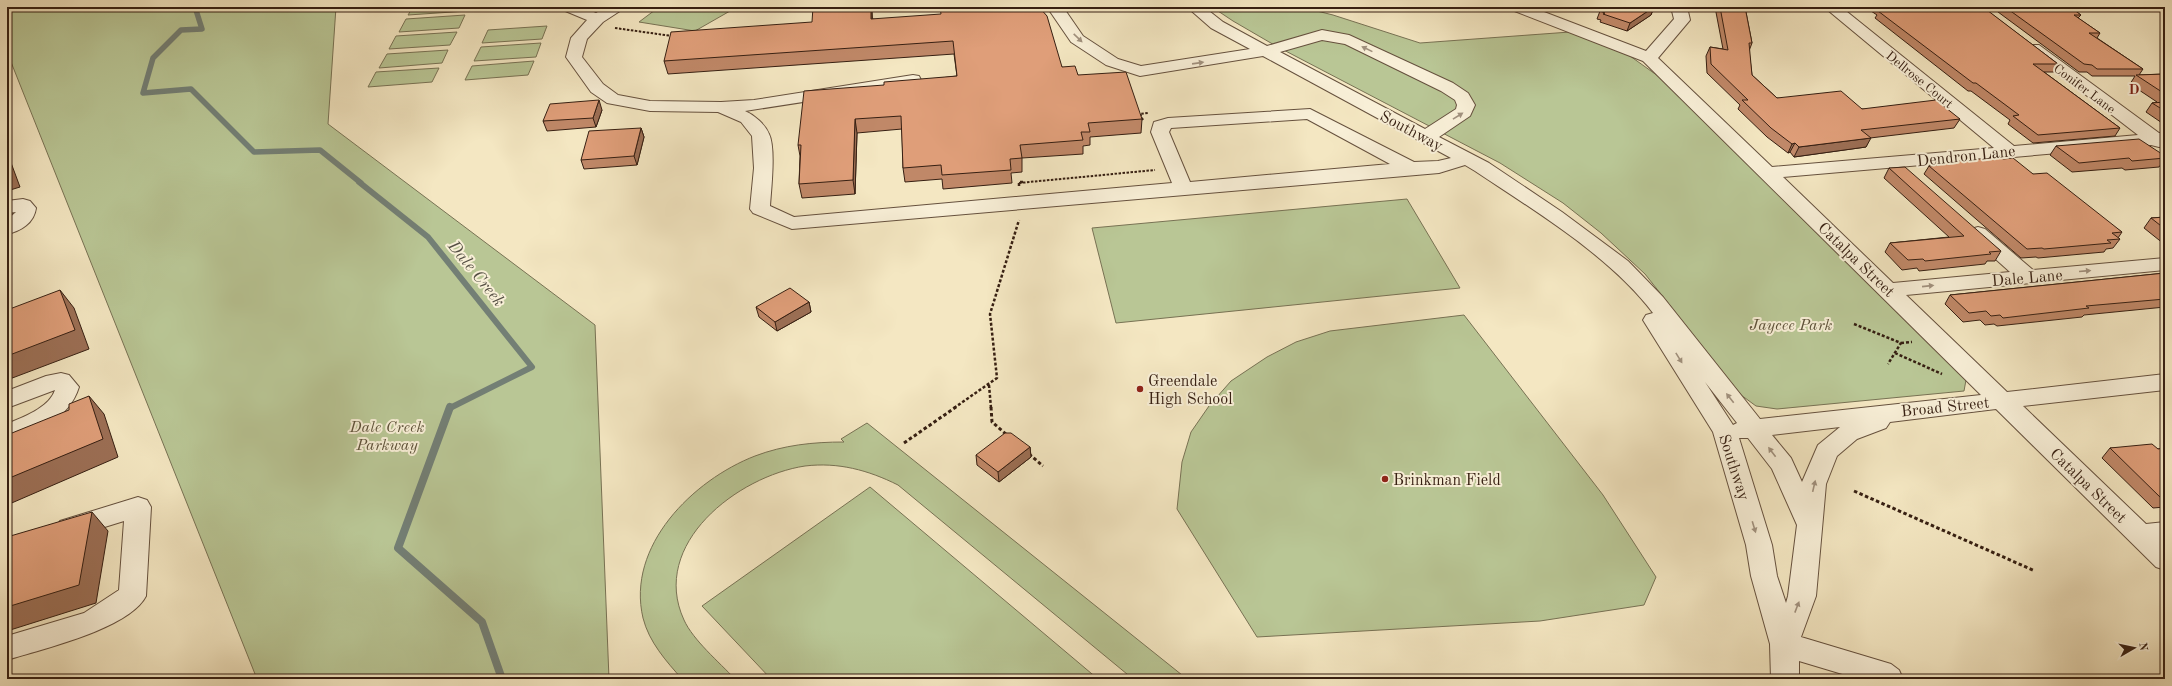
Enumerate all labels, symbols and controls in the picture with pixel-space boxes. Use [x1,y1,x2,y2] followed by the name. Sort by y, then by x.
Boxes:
[1073,33,1083,43] one-way arrow
[1362,46,1373,52] one-way arrow
[1883,49,1955,111] street label: Dellrose Court
[1192,60,1204,66] one-way arrow
[2051,62,2117,116] street label: Conifer Lane
[2128,83,2140,97] district label: D
[1377,109,1446,155] street label: Southway
[1453,112,1464,120] one-way arrow
[1916,144,2016,170] street label: Dendron Lane
[1814,220,1897,301] street label: Catalpa Street
[444,237,507,310] water label: Dale Creek
[1991,268,2063,290] street label: Dale Lane
[2079,268,2091,274] one-way arrow
[1922,283,1934,290] one-way arrow
[1750,318,1833,334] park label: Jaycee Park
[1675,352,1682,364] one-way arrow
[1148,374,1233,408] place label: Greendale High School
[1135,384,1145,394] marker: Greendale High School
[1725,392,1734,403] one-way arrow
[1900,395,1991,421] street label: Broad Street
[349,420,425,454] park label: Dale Creek Parkway
[1715,432,1751,503] street label: Southway
[2046,446,2129,527] street label: Catalpa Street
[1768,447,1776,458] one-way arrow
[1393,473,1501,489] place label: Brinkman Field
[1380,474,1390,484] marker: Brinkman Field
[1812,480,1818,492] one-way arrow
[1751,521,1757,533] one-way arrow
[1795,601,1801,613] one-way arrow
[2114,628,2154,668] north arrow
[2136,642,2149,652] text: N

